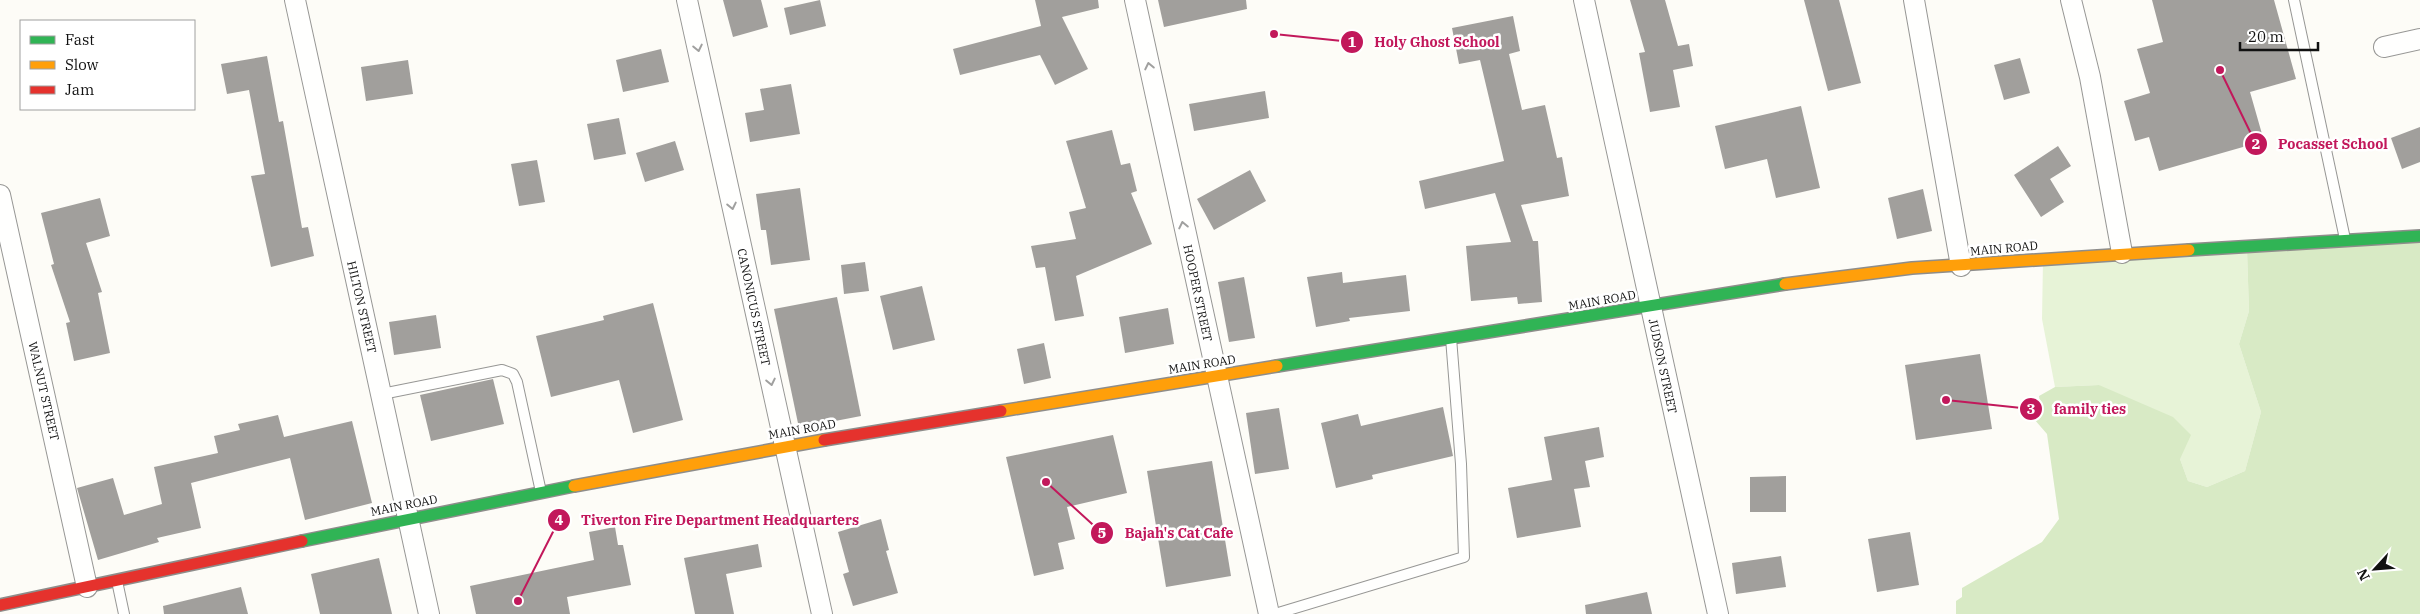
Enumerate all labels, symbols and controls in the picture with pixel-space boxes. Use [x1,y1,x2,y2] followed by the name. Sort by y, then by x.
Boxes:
[20,20,195,110] legend
[2240,20,2318,52] scale bar
[1340,27,1510,56] callout: Holy Ghost School
[2248,27,2284,46] text: 20 m
[65,30,95,49] text: Fast
[1347,32,1357,51] text: 1
[1374,33,1500,51] text: Holy Ghost School
[692,43,702,52] one-way arrow
[65,55,99,74] text: Slow
[1145,62,1155,70] one-way arrow
[65,80,94,99] text: Jam
[2243,130,2398,159] callout: Pocasset School
[2251,134,2261,153] text: 2
[2278,135,2388,153] text: Pocasset School
[726,202,737,211] one-way arrow
[1179,221,1189,229] one-way arrow
[1970,238,2038,258] street label: MAIN ROAD
[1180,243,1216,343] street label: HOOPER STREET
[734,247,774,367] street label: CANONICUS STREET
[344,259,380,355] street label: HILTON STREET
[1567,287,1637,313] street label: MAIN ROAD
[1646,317,1680,415] street label: JUDSON STREET
[25,340,63,442] street label: WALNUT STREET
[1167,351,1237,377] street label: MAIN ROAD
[765,378,775,387] one-way arrow
[2018,395,2136,424] callout: family ties
[2026,399,2036,418] text: 3
[2054,400,2126,418] text: family ties
[767,416,837,442] street label: MAIN ROAD
[369,491,439,519] street label: MAIN ROAD
[546,505,869,534] callout: Tiverton Fire Department Headquarters
[554,510,564,529] text: 4
[581,511,859,529] text: Tiverton Fire Department Headquarters
[1090,519,1243,548] callout: Bajah's Cat Cafe
[1097,523,1107,542] text: 5
[1125,524,1233,542] text: Bajah's Cat Cafe
[2350,544,2400,594] north arrow
[2353,566,2374,584] text: N

